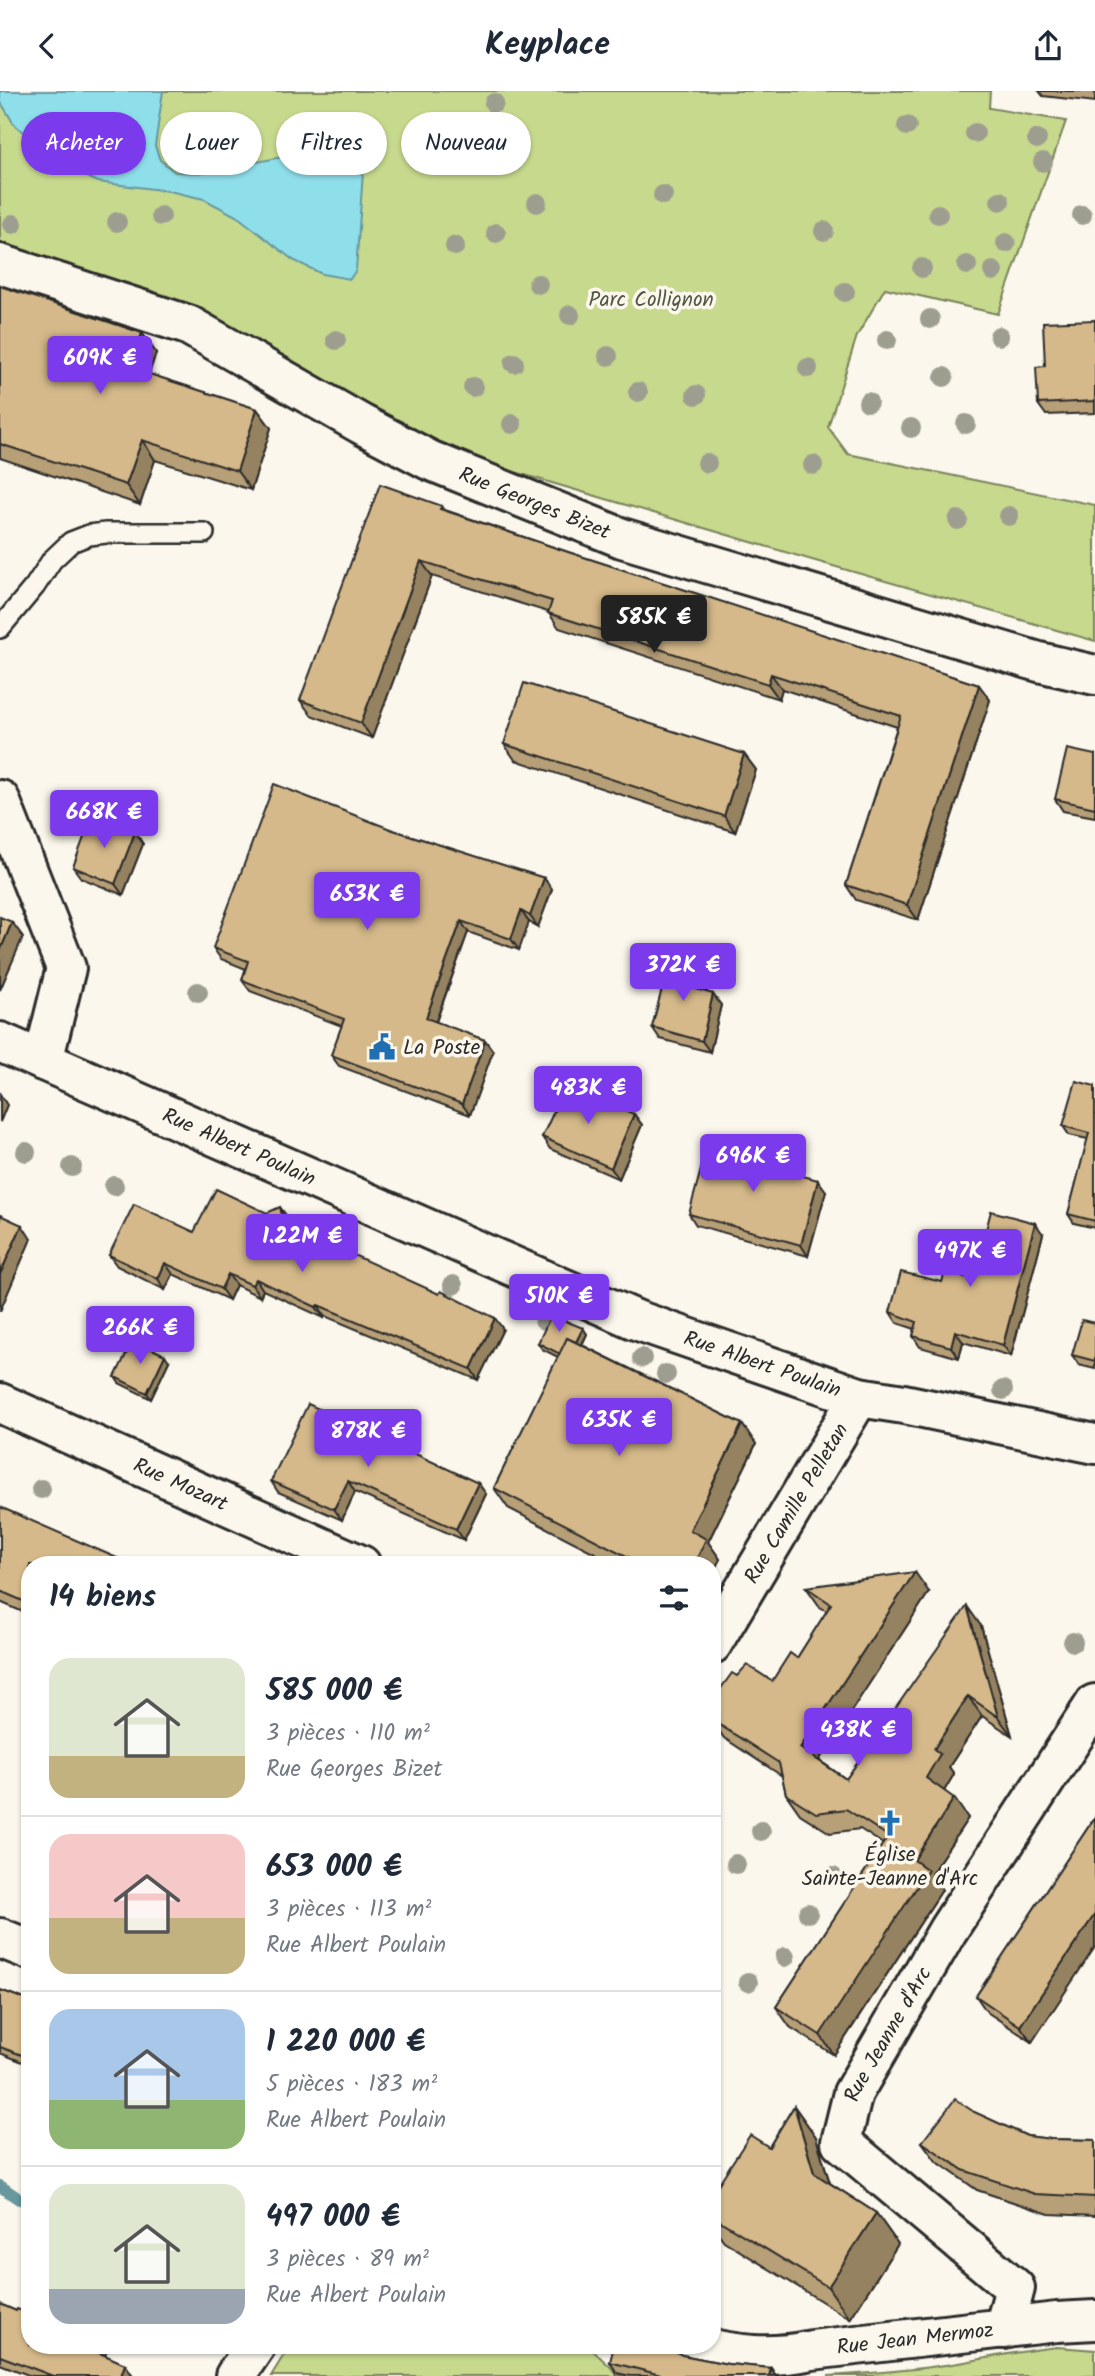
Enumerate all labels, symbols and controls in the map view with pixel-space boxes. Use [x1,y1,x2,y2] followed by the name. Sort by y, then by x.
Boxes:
[485,20,610,71] text: Keyplace
[28,27,66,65] icon: back
[1029,27,1067,65] icon: share
[21,112,146,175] chip: Acheter
[160,112,262,175] chip: Louer
[276,112,387,175] chip: Filtres
[401,112,531,175] chip: Nouveau
[588,284,714,317] park label: Parc Collignon
[43,337,157,396] pin: 609K €
[63,341,137,377] text: 609K €
[453,459,616,550] street label: Rue Georges Bizet
[597,595,711,655] pin: 585K €
[617,600,691,636] text: 585K €
[47,791,161,850] pin: 668K €
[66,795,142,831] text: 668K €
[310,873,424,932] pin: 653K €
[330,877,404,913] text: 653K €
[626,943,740,1003] pin: 372K €
[646,948,720,984] text: 372K €
[367,1032,397,1062] public building icon: La Poste
[403,1032,481,1065] place label: La Poste
[531,1067,645,1126] pin: 483K €
[550,1071,626,1107] text: 483K €
[157,1100,320,1196] street label: Rue Albert Poulain
[696,1135,810,1194] pin: 696K €
[716,1139,790,1175] text: 696K €
[237,1215,367,1274] pin: 1.22M €
[262,1219,342,1255] text: 1.22M €
[913,1229,1027,1289] pin: 497K €
[934,1234,1006,1270] text: 497K €
[502,1275,616,1334] pin: 510K €
[525,1279,593,1315] text: 510K €
[83,1307,197,1366] pin: 266K €
[102,1311,178,1347] text: 266K €
[679,1323,845,1408] street label: Rue Albert Poulain
[562,1399,676,1458] pin: 635K €
[582,1403,656,1439] text: 635K €
[311,1409,425,1469] pin: 878K €
[330,1414,406,1450] text: 878K €
[736,1417,858,1591] street label: Rue Camille Pelletan
[127,1450,233,1521] street label: Rue Mozart
[49,1574,156,1622] text: 14 biens
[655,1579,693,1617] icon: filters
[266,1668,402,1716] text: 585 000 €
[105,1686,189,1770] icon: home
[801,1709,915,1768] pin: 438K €
[820,1713,896,1749] text: 438K €
[266,1716,430,1752] text: 3 pièces · 110 m²
[266,1752,442,1788] text: Rue Georges Bizet
[875,1808,905,1838] church icon: Église Sainte-Jeanne d'Arc
[802,1839,978,1896] place label: Église Sainte-Jeanne d'Arc
[266,1844,402,1892] text: 653 000 €
[105,1862,189,1946] icon: home
[266,1892,431,1928] text: 3 pièces · 113 m²
[266,1928,446,1964] text: Rue Albert Poulain
[836,1961,941,2105] street label: Rue Jeanne d'Arc
[266,2019,425,2067] text: 1 220 000 €
[105,2037,189,2121] icon: home
[266,2067,437,2103] text: 5 pièces · 183 m²
[266,2103,446,2139] text: Rue Albert Poulain
[266,2194,400,2242] text: 497 000 €
[105,2212,189,2296] icon: home
[266,2242,429,2278] text: 3 pièces · 89 m²
[266,2278,446,2314] text: Rue Albert Poulain
[835,2314,995,2365] street label: Rue Jean Mermoz

